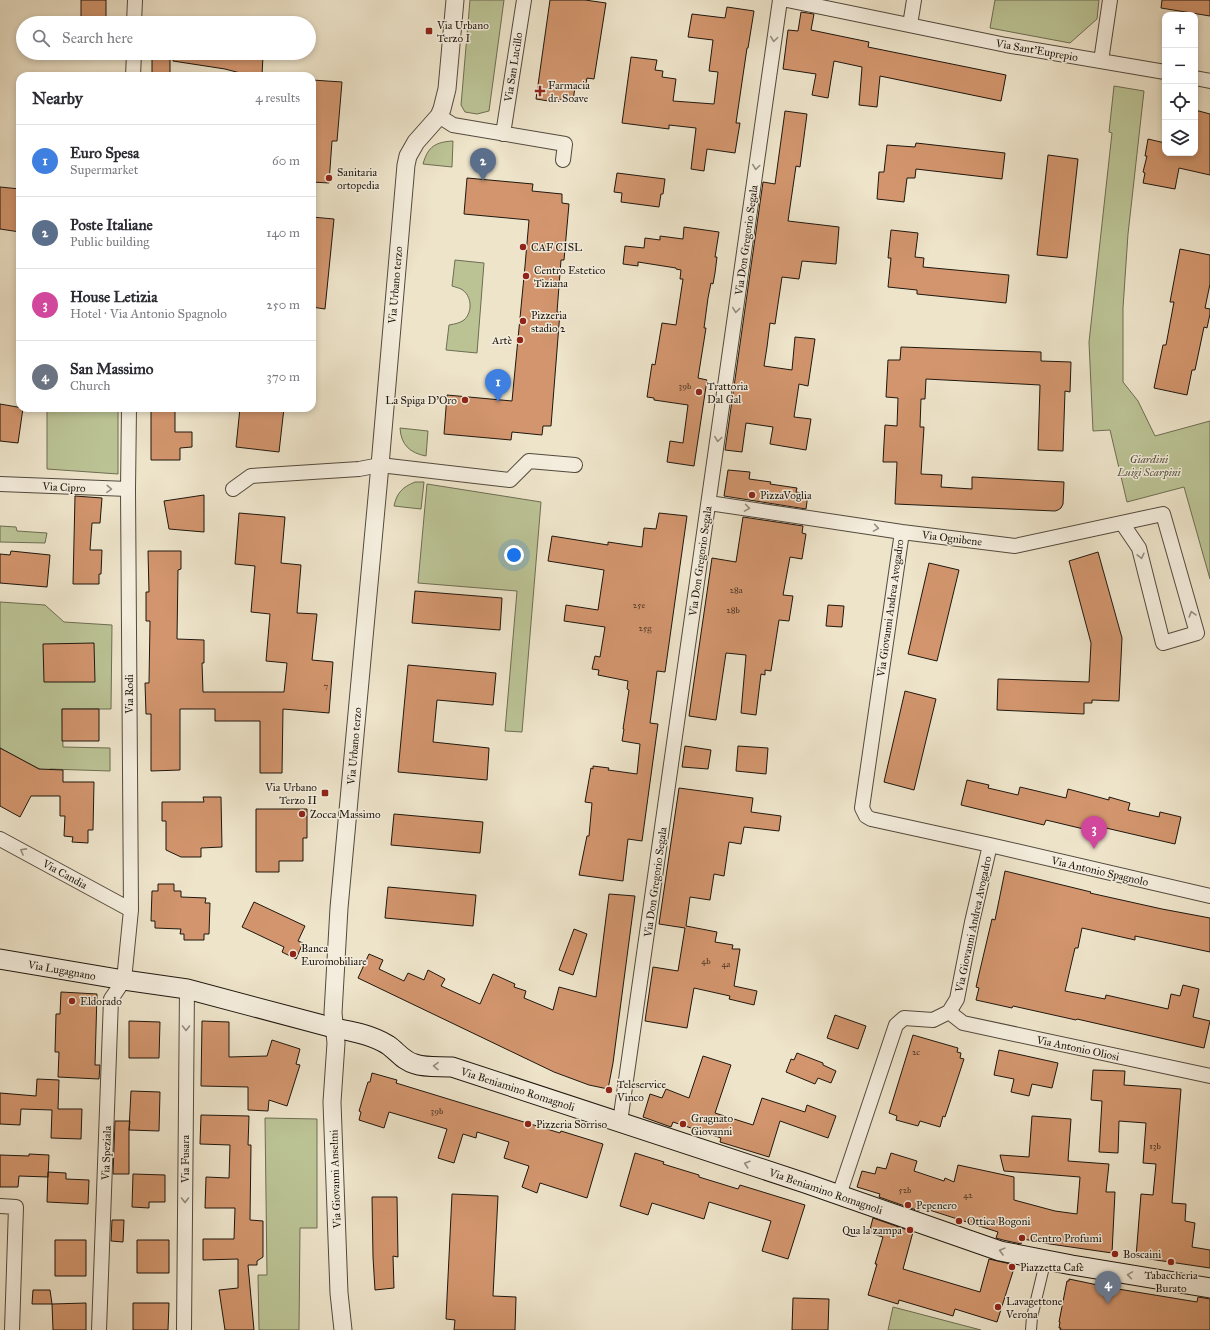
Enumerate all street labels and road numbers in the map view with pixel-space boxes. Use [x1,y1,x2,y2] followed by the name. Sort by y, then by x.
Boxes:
[501,31,525,104] street label: Via San Lucillo
[994,37,1079,64] street label: Via Sant'Euprepio
[732,184,761,297] street label: Via Don Gregorio Segala
[386,246,405,325] street label: Via Urbano terzo
[41,480,86,495] street label: Via Cipro
[686,505,715,618] street label: Via Don Gregorio Segala
[920,528,983,549] street label: Via Ognibene
[874,538,907,679] street label: Via Giovanni Andrea Avogadro
[123,674,136,715] street label: Via Rodi
[345,707,364,786] street label: Via Urbano terzo
[641,826,670,939] street label: Via Don Gregorio Segala
[1049,854,1150,889] street label: Via Antonio Spagnolo
[953,855,994,994] street label: Via Giovanni Andrea Avogadro
[39,856,90,892] street label: Via Candia
[26,958,97,983] street label: Via Lugagnano
[1034,1033,1121,1064] street label: Via Antonio Oliosi
[458,1065,577,1114] street label: Via Beniamino Romagnoli
[99,1125,114,1181] street label: Via Speziala
[327,1129,344,1229] street label: Via Giovanni Anselmi
[179,1135,192,1184] street label: Via Fusara
[766,1166,884,1217] street label: Via Beniamino Romagnoli

